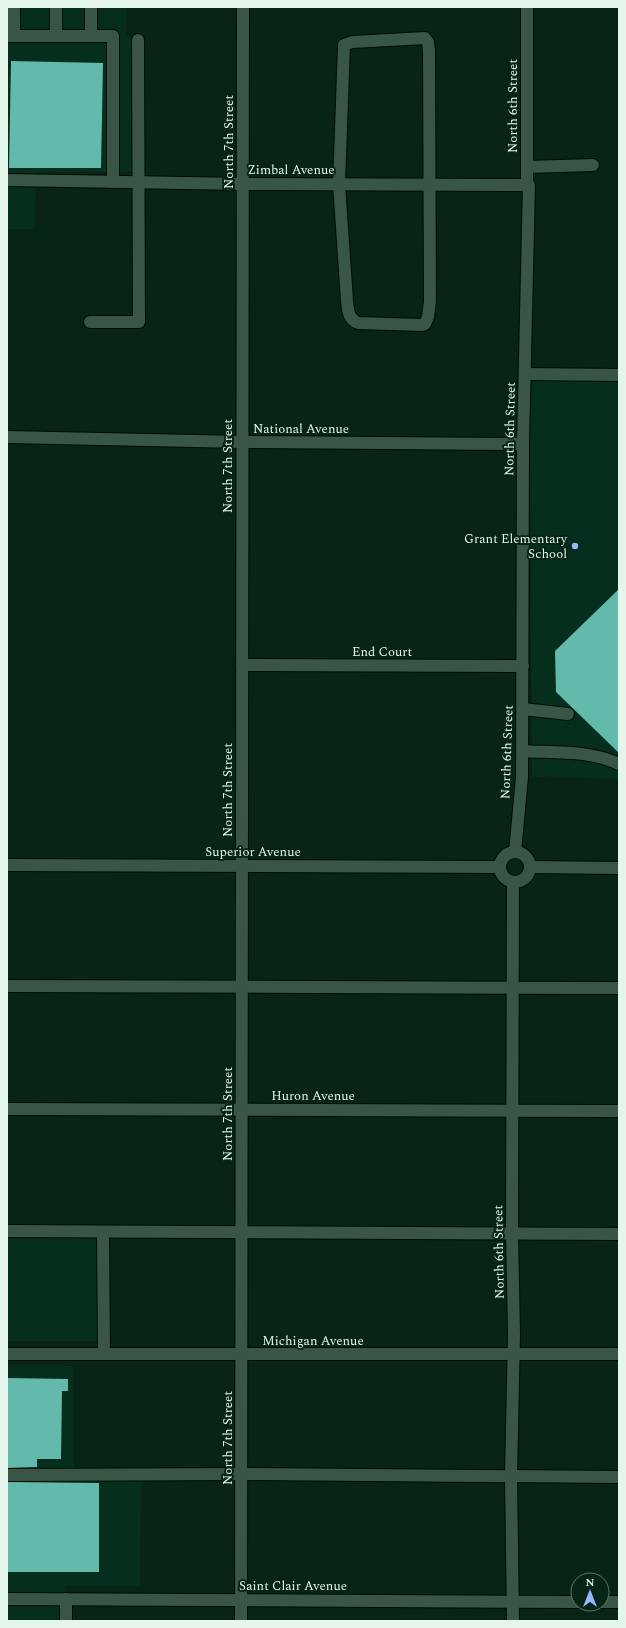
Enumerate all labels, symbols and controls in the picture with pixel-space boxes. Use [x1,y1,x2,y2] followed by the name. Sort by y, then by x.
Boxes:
[503,59,523,153] street label: North 6th Street
[219,95,239,189] street label: North 7th Street
[247,160,335,180] street label: Zimbal Avenue
[499,381,521,476] street label: North 6th Street
[218,419,238,513] street label: North 7th Street
[253,419,349,439] street label: National Avenue
[464,529,568,564] place label: Grant Elementary School
[570,541,580,551] marker: Grant Elementary School
[352,642,412,662] street label: End Court
[495,704,519,799] street label: North 6th Street
[218,743,238,837] street label: North 7th Street
[205,842,301,862] street label: Superior Avenue
[218,1067,238,1161] street label: North 7th Street
[271,1086,355,1106] street label: Huron Avenue
[488,1204,510,1299] street label: North 6th Street
[262,1331,364,1351] street label: Michigan Avenue
[218,1391,238,1485] street label: North 7th Street
[570,1572,610,1612] north arrow
[586,1574,595,1591] text: N
[239,1576,347,1596] street label: Saint Clair Avenue

